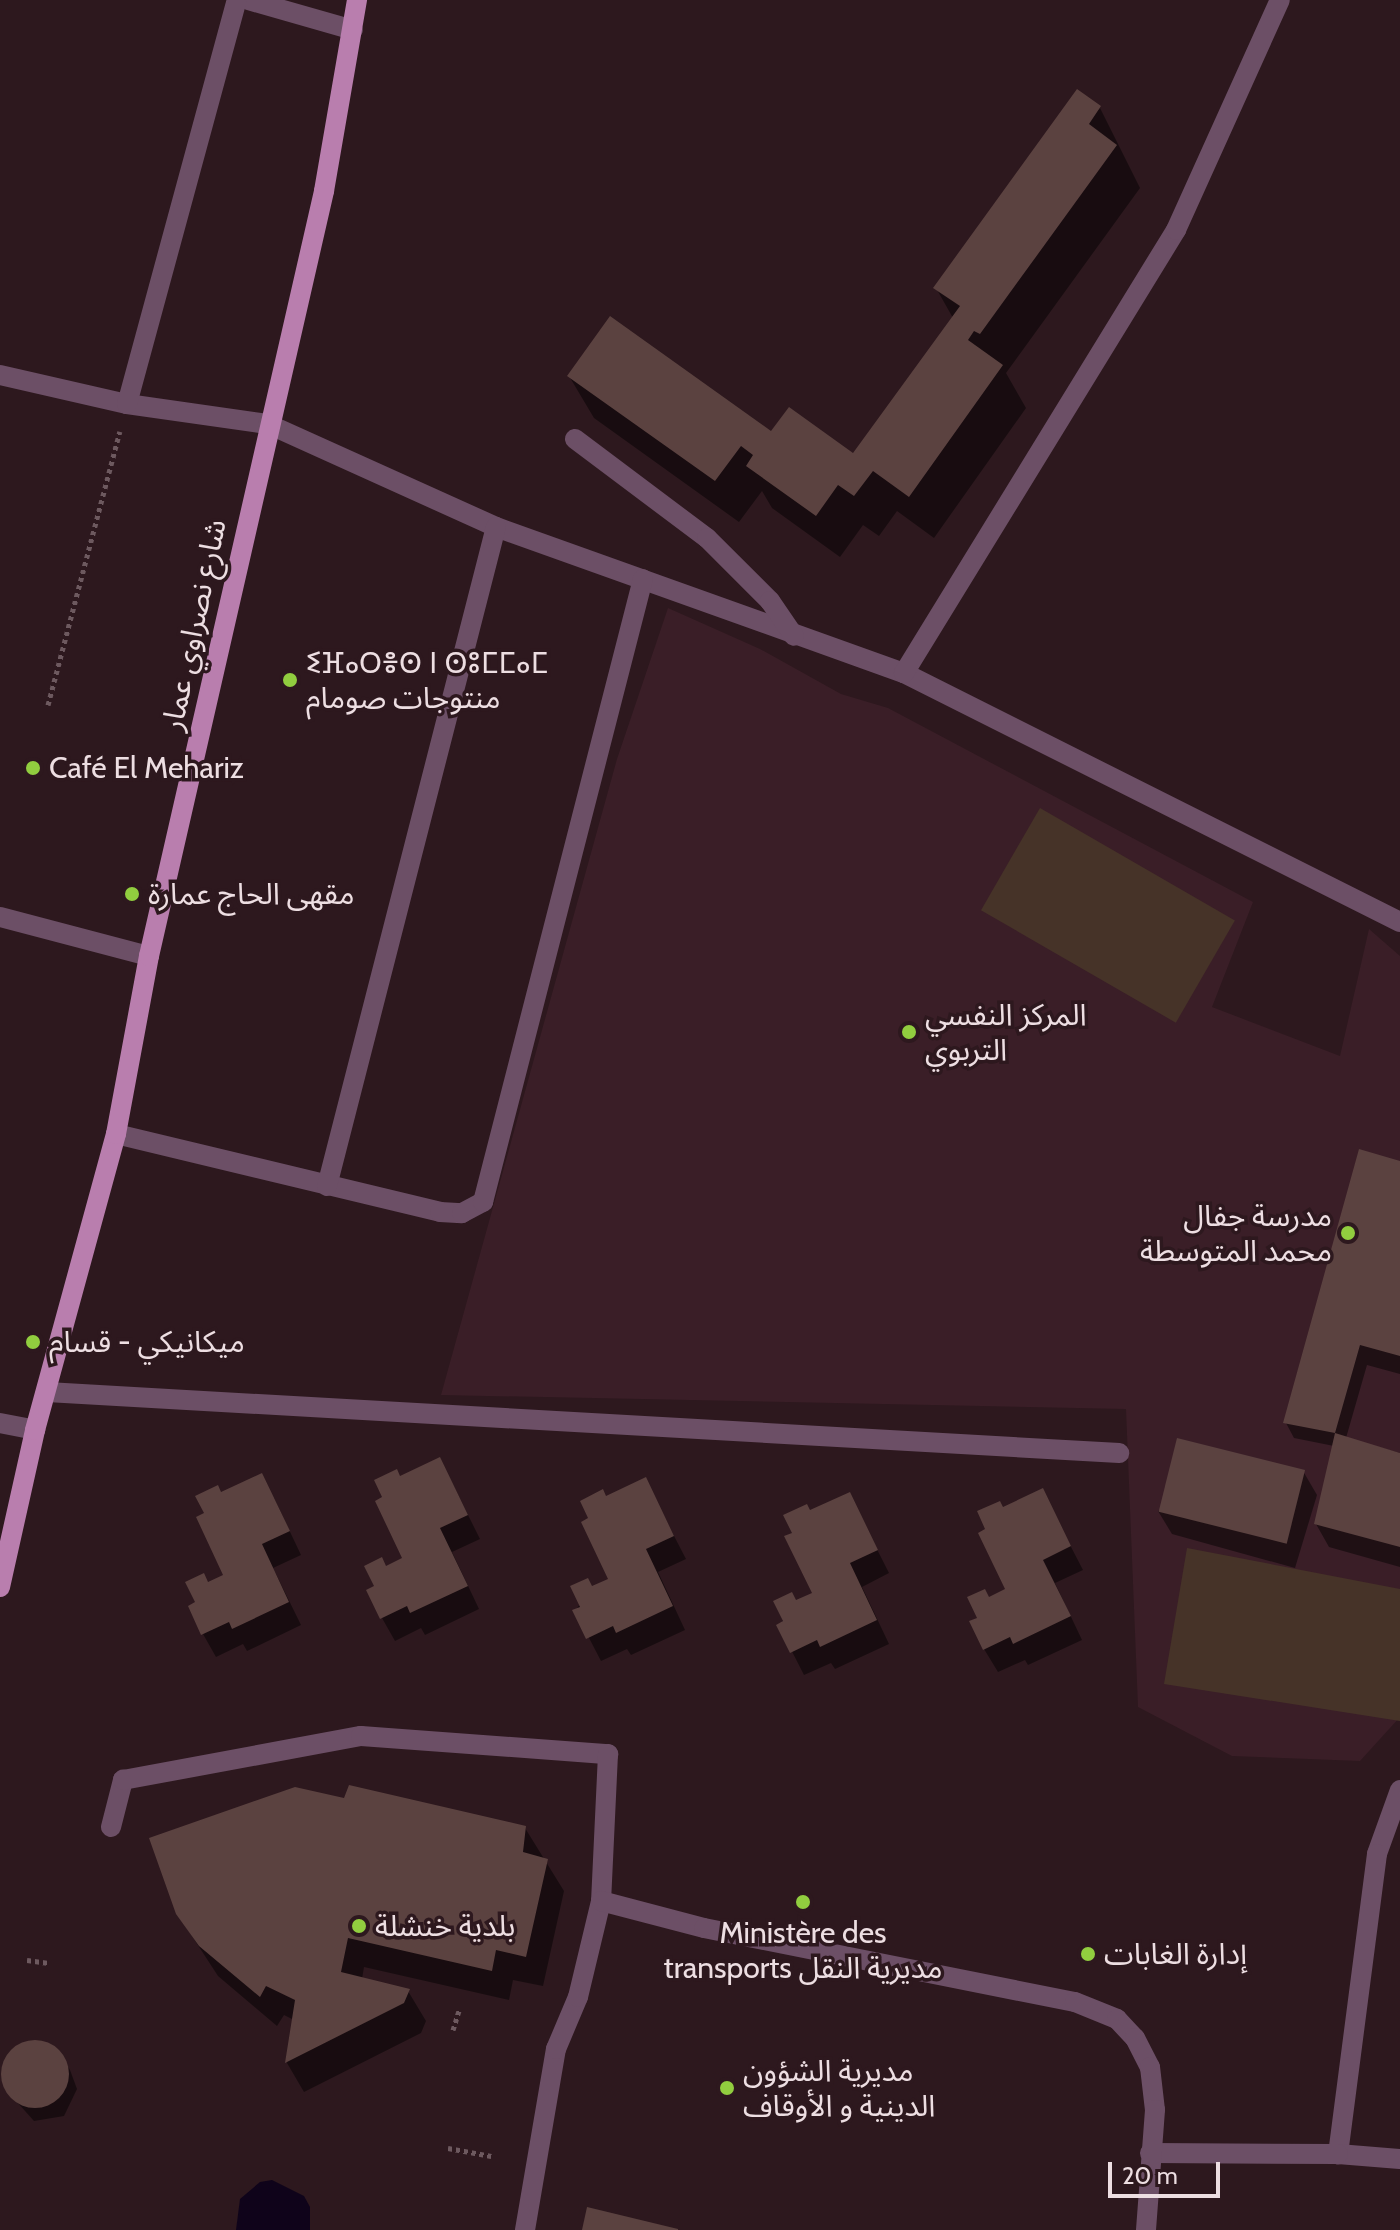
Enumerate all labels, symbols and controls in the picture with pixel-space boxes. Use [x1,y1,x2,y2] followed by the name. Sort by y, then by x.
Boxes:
[154,516,234,734] street label: شارع نصراوي عمار
[306,645,548,716] place label: ⵉⴼⴰⵔⴻⵙ ⵏ ⵙⵓⵎⵎⴰⵎ منتوجات صومام
[281,671,299,689] marker: ⵉⴼⴰⵔⴻⵙ ⵏ ⵙⵓⵎⵎⴰⵎ منتوجات صومام
[49,750,244,786] place label: Café El Mehariz
[24,759,42,777] marker: Café El Mehariz
[148,876,354,912] place label: مقهى الحاج عمارة
[123,885,141,903] marker: مقهى الحاج عمارة
[925,997,1087,1068] place label: المركز النفسي التربوي
[900,1023,918,1041] marker: المركز النفسي التربوي
[1140,1198,1332,1268] place label: مدرسة جفال محمد المتوسطة
[1339,1224,1357,1242] marker: مدرسة جفال محمد المتوسطة
[49,1324,245,1360] place label: ميكانيكي - قسام
[24,1333,42,1351] marker: ميكانيكي - قسام
[794,1893,812,1911] marker: Ministère des transports مديرية النقل
[375,1908,515,1944] place label: بلدية خنشلة
[664,1915,942,1986] place label: Ministère des transports مديرية النقل
[350,1917,368,1935] marker: بلدية خنشلة
[1104,1936,1247,1972] place label: إدارة الغابات
[1079,1945,1097,1963] marker: إدارة الغابات
[743,2053,935,2124] place label: مديرية الشؤون الدينية و الأوقاف
[718,2079,736,2097] marker: مديرية الشؤون الدينية و الأوقاف
[1112,2146,1224,2196] scale bar
[1122,2161,1178,2190] text: 20 m

